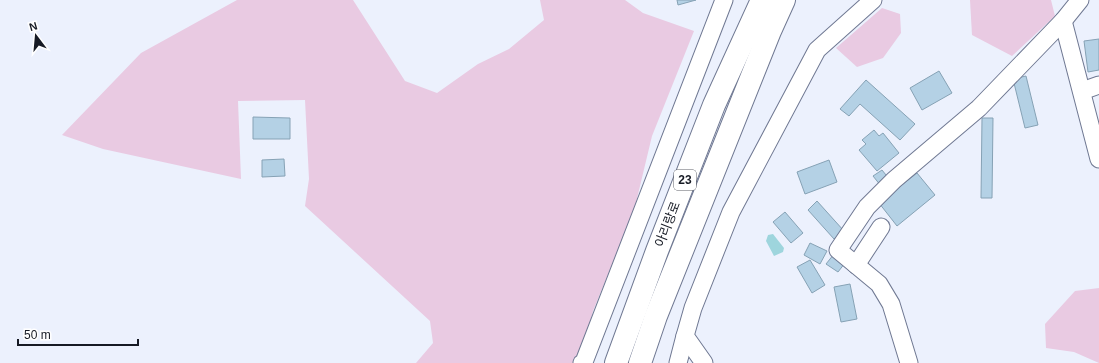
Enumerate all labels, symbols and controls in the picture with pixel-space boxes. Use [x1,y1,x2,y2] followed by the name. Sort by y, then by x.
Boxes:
[16,16,56,56] north arrow
[28,20,39,33] text: N
[674,170,696,190] road number: 23
[652,199,683,249] street label: 아리랑로
[18,321,138,347] scale bar
[24,328,51,342] text: 50 m

